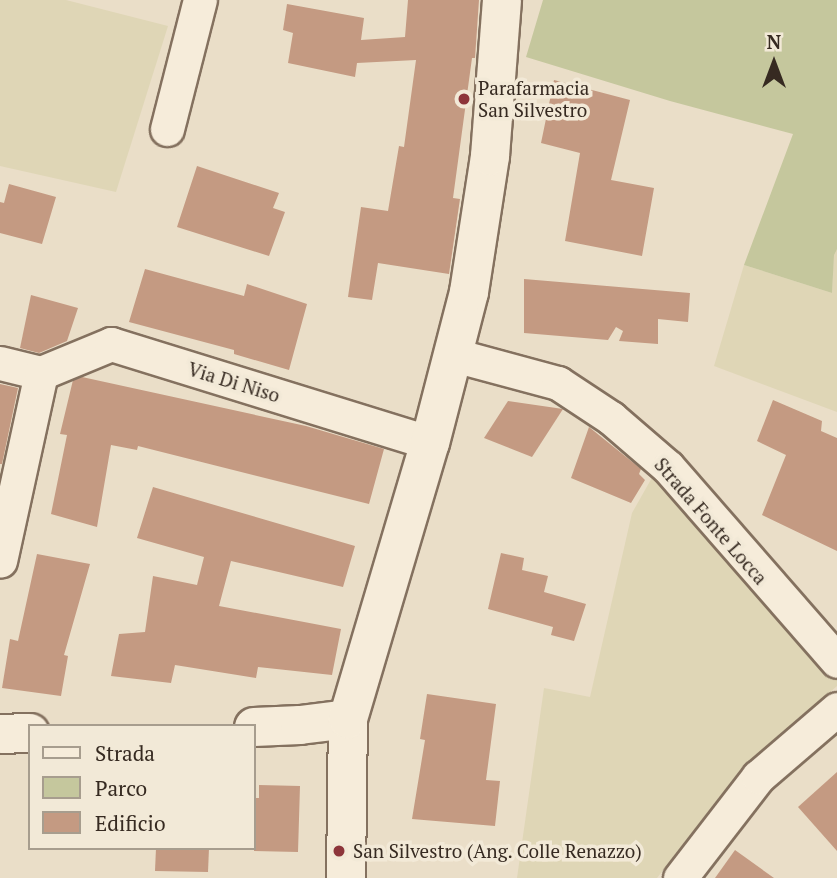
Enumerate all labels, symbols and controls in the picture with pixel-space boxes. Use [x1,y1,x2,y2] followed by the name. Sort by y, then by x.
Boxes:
[739,28,809,98] north arrow
[767,29,781,54] text: N
[478,77,589,121] place label: Parafarmacia San Silvestro
[456,91,472,107] marker: Parafarmacia San Silvestro
[185,357,283,407] street label: Via Di Niso
[650,453,772,589] street label: Strada Fonte Locca
[28,724,256,850] legend
[95,739,155,767] text: Strada
[95,774,147,802] text: Parco
[95,809,166,837] text: Edificio
[353,840,643,862] place label: San Silvestro (Ang. Colle Renazzo)
[331,843,347,859] marker: San Silvestro (Ang. Colle Renazzo)

